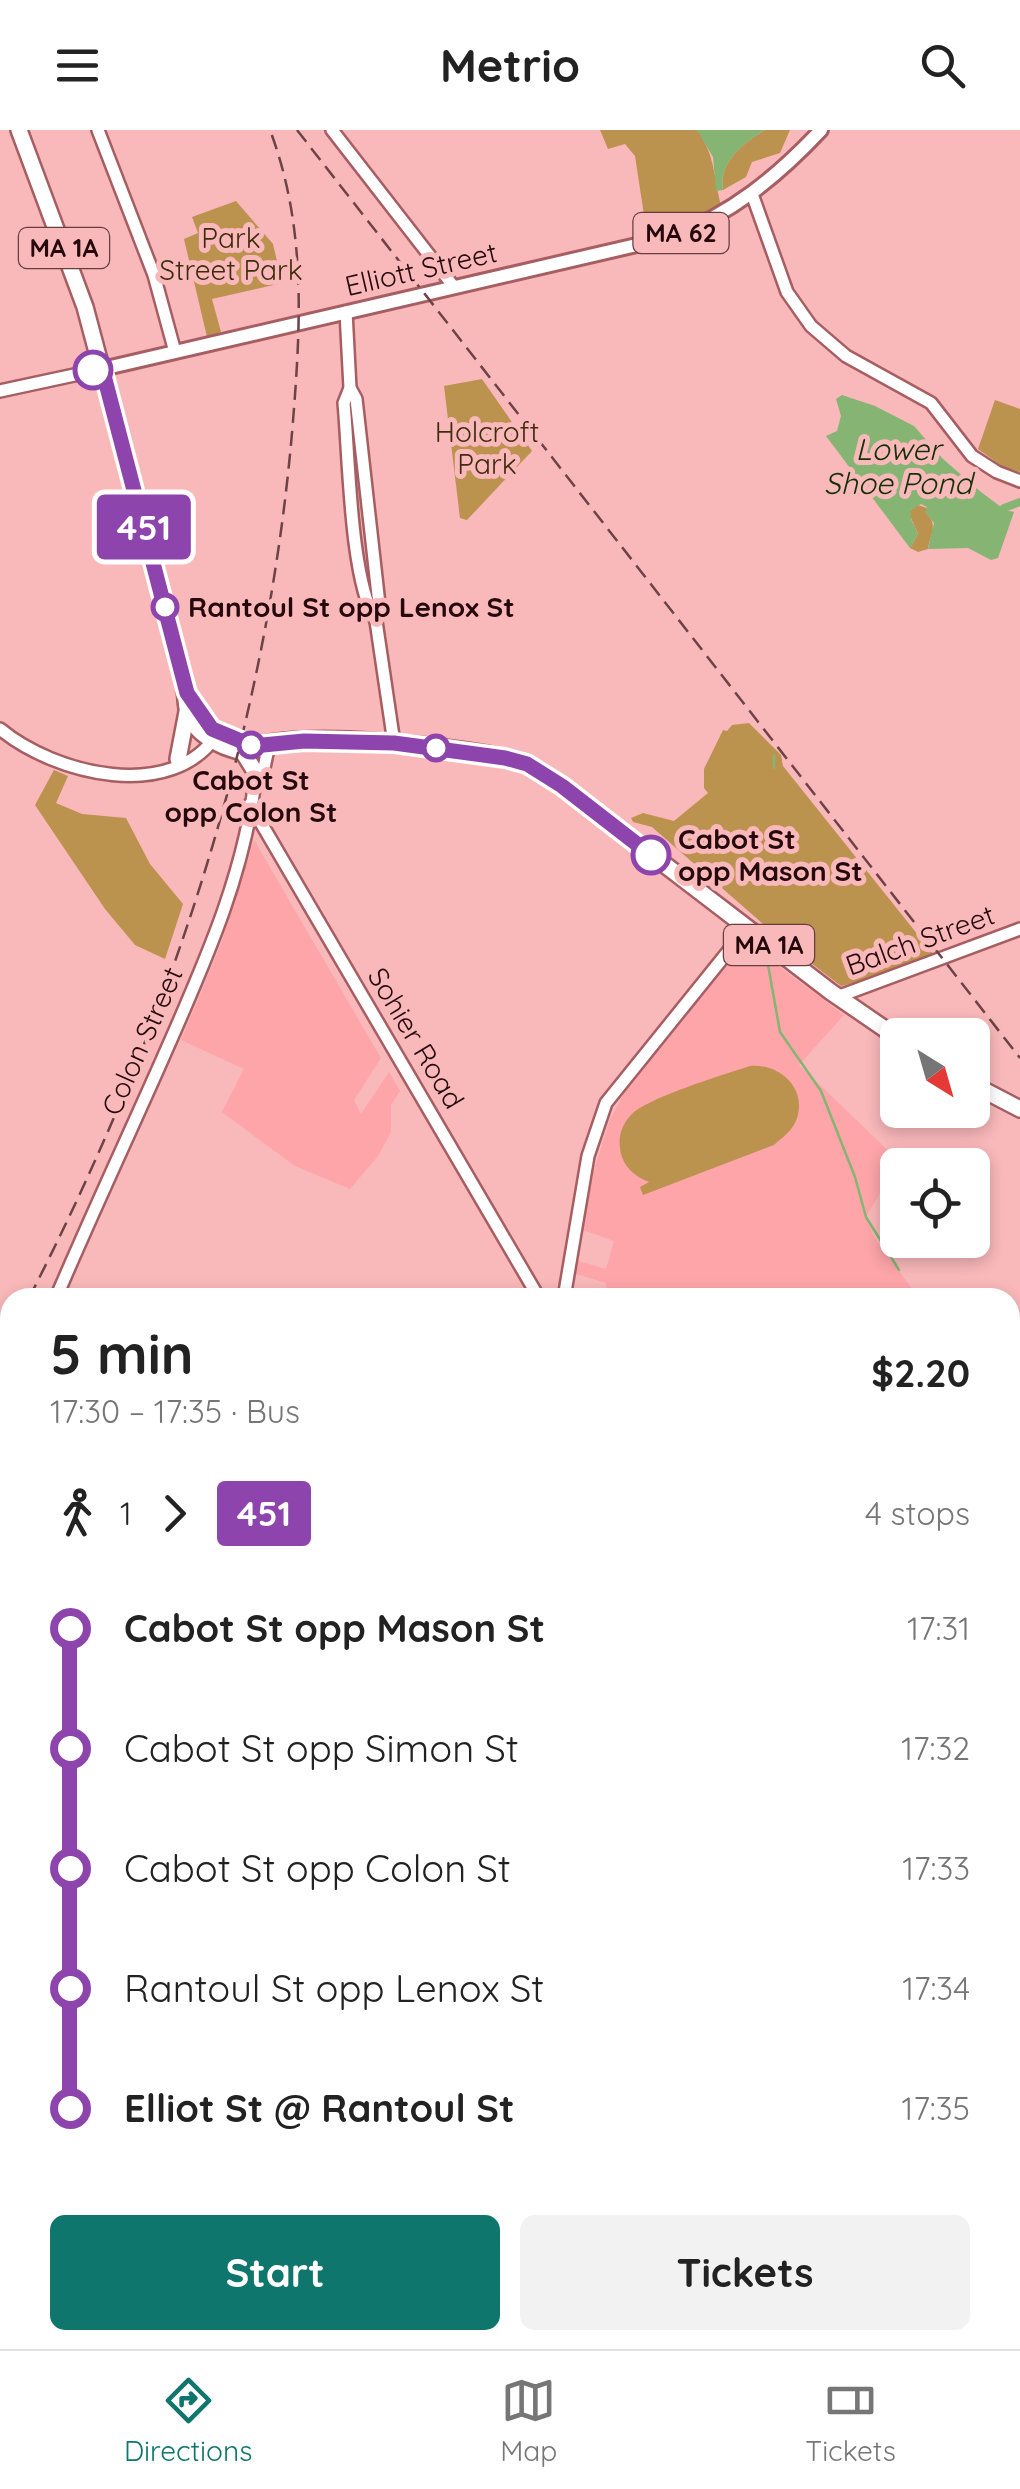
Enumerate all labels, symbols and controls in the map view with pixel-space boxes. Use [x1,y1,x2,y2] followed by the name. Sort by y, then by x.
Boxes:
[440,37,580,93] text: Metrio
[50,38,105,93] icon: menu
[915,38,970,93] icon: search
[634,213,728,253] road number: MA 62
[159,220,303,287] park label: Park Street Park
[19,228,109,268] road number: MA 1A
[342,234,500,303] street label: Elliott Street
[74,351,112,389] unlabelled marker
[435,414,539,481] park label: Holcroft Park
[824,430,976,502] water label: Lower Shoe Pond
[86,494,202,560] line badge: 451
[117,505,171,549] text: 451
[188,589,515,624] place label: Rantoul St opp Lenox St
[152,594,178,620] marker: Rantoul St opp Lenox St
[238,732,264,758] marker: Cabot St opp Colon St
[423,735,449,761] unlabelled marker
[165,762,337,829] place label: Cabot St opp Colon St
[678,821,863,888] place label: Cabot St opp Mason St
[632,836,670,874] marker: Cabot St opp Mason St
[841,896,999,983] street label: Balch Street
[724,925,814,965] road number: MA 1A
[93,961,190,1120] street label: Colon Street
[361,961,472,1115] street label: Sohier Road
[880,1018,990,1128] north arrow
[880,1018,990,1258] map controls
[880,1148,990,1258] button: locate
[50,1319,194,1388] text: 5 min
[871,1349,970,1397] text: $2.20
[50,1391,300,1431] text: 17:30 – 17:35 · Bus
[50,1486,105,1541] icon: walk
[147,1486,202,1541] icon: forward
[237,1491,291,1535] text: 451
[120,1493,132,1533] text: 1
[865,1493,970,1533] text: 4 stops
[124,1604,545,1652] text: Cabot St opp Mason St
[907,1608,970,1648] text: 17:31
[124,1724,519,1772] text: Cabot St opp Simon St
[901,1728,970,1768] text: 17:32
[124,1844,511,1892] text: Cabot St opp Colon St
[902,1848,970,1888] text: 17:33
[124,1964,544,2012] text: Rantoul St opp Lenox St
[902,1968,970,2008] text: 17:34
[124,2084,515,2132] text: Elliot St @ Rantoul St
[902,2088,970,2128] text: 17:35
[50,2215,500,2330] button: Start
[520,2215,970,2330] button: Tickets
[124,2373,252,2468] tab: Directions
[500,2373,557,2468] tab: Map
[805,2373,896,2468] tab: Tickets

